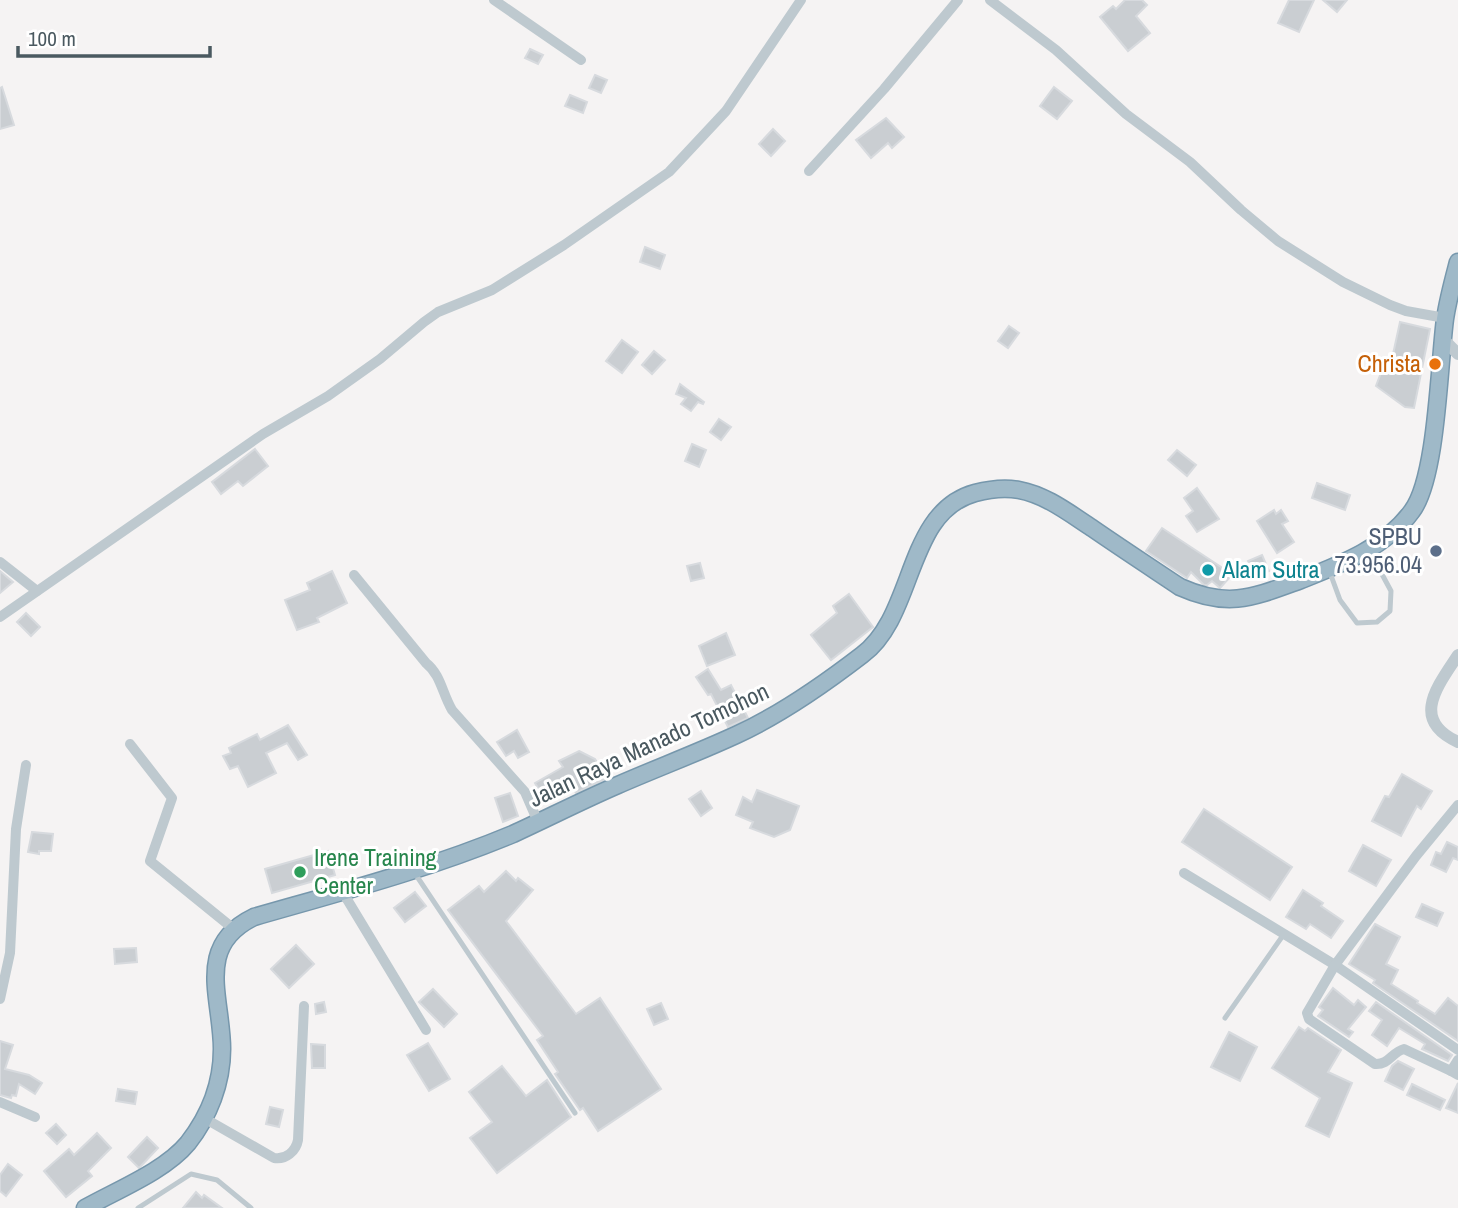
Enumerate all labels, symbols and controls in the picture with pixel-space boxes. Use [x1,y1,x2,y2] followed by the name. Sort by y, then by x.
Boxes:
[18,14,210,58] scale bar
[28,24,76,53] text: 100 m
[1358,347,1421,379] place label: Christa
[1427,356,1443,372] marker: Christa
[1334,520,1422,580] place label: SPBU 73.956.04
[1428,543,1444,559] marker: SPBU 73.956.04
[1221,553,1319,585] place label: Alam Sutra
[1200,562,1216,578] marker: Alam Sutra
[523,674,774,814] street label: Jalan Raya Manado Tomohon
[314,841,437,901] place label: Irene Training Center
[292,864,308,880] marker: Irene Training Center

